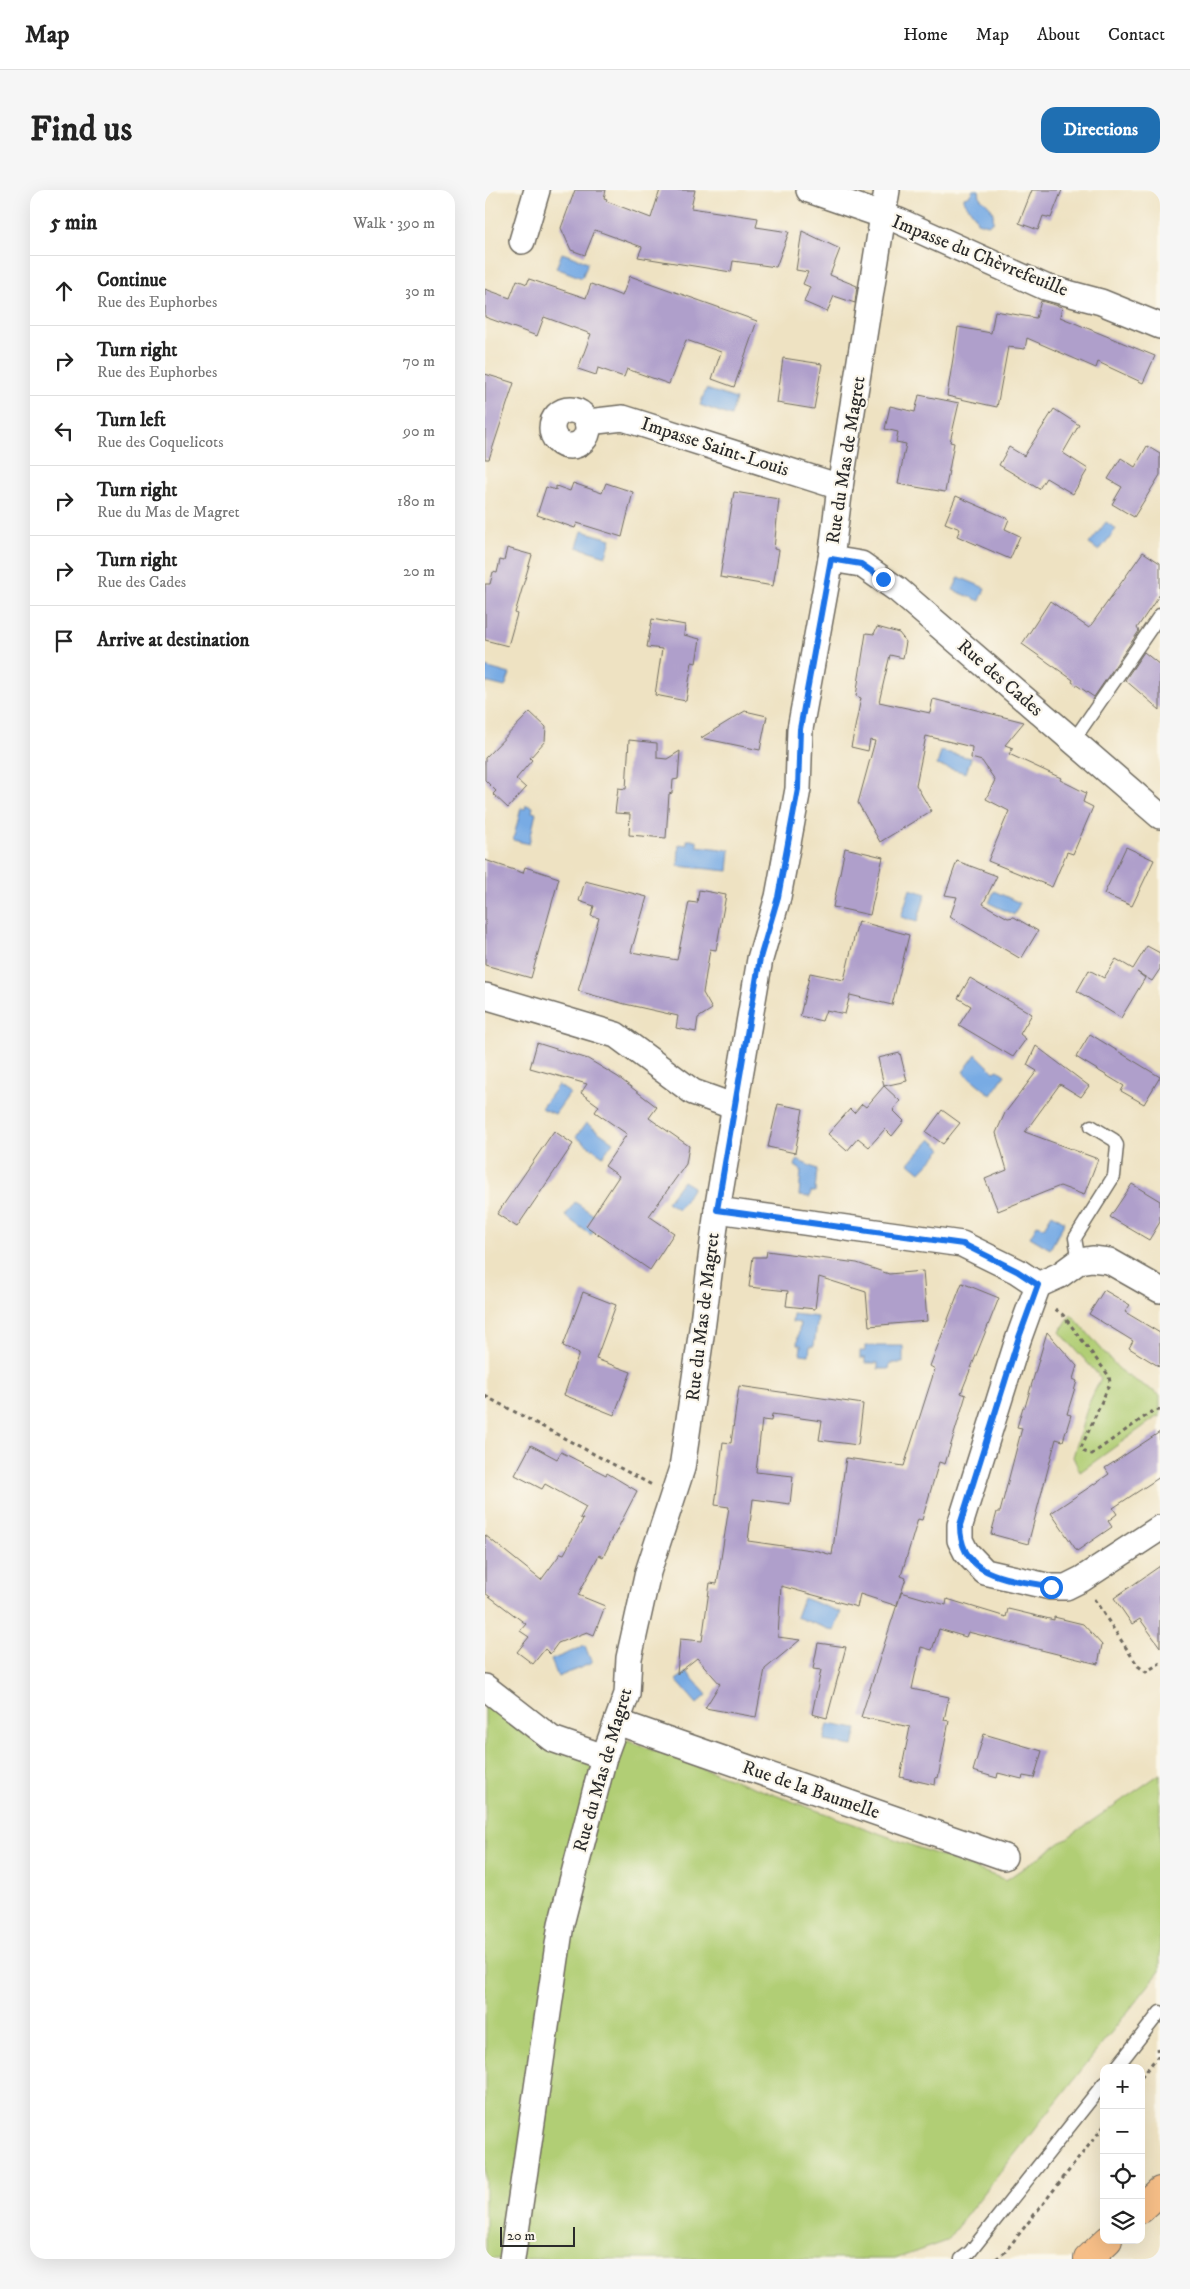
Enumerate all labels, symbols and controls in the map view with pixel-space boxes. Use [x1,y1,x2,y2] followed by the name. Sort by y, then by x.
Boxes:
[25,20,69,50] text: Map
[903,24,948,46] text: Home
[976,24,1009,46] text: Map
[1037,24,1080,46] text: About
[1108,24,1165,46] text: Contact
[1041,107,1160,153] button: Directions
[30,108,132,152] text: Find us
[50,210,97,236] text: 5 min
[889,210,1072,302] street label: Impasse du Chèvrefeuille
[353,213,435,233] text: Walk · 390 m
[97,269,167,292] text: Continue
[50,277,78,305] icon: ahead
[405,281,435,301] text: 30 m
[97,292,217,312] text: Rue des Euphorbes
[97,339,177,362] text: Turn right
[50,347,78,375] icon: right
[403,351,435,371] text: 70 m
[97,362,217,382] text: Rue des Euphorbes
[821,375,871,545] street label: Rue du Mas de Magret
[97,409,166,432] text: Turn left
[638,412,792,482] street label: Impasse Saint-Louis
[50,417,78,445] icon: left
[403,421,435,441] text: 90 m
[97,432,224,452] text: Rue des Coquelicots
[97,479,177,502] text: Turn right
[50,487,78,515] icon: right
[397,491,435,511] text: 180 m
[97,502,240,522] text: Rue du Mas de Magret
[97,549,177,572] text: Turn right
[50,557,78,585] icon: right
[403,561,435,581] text: 20 m
[872,568,895,591] route end
[97,572,186,592] text: Rue des Cades
[50,627,78,655] icon: arrive
[97,629,249,652] text: Arrive at destination
[952,635,1048,721] street label: Rue des Cades
[681,1231,725,1403] street label: Rue du Mas de Magret
[1040,1576,1063,1599] route start
[569,1685,637,1855] street label: Rue du Mas de Magret
[739,1756,883,1824] street label: Rue de la Baumelle
[1100,2064,1145,2244] map controls
[1100,2064,1145,2109] button: +
[1100,2109,1145,2154] button: −
[1100,2154,1145,2199] button: locate
[1100,2199,1145,2244] button: layers
[500,2224,575,2247] scale bar
[507,2227,535,2245] text: 20 m

